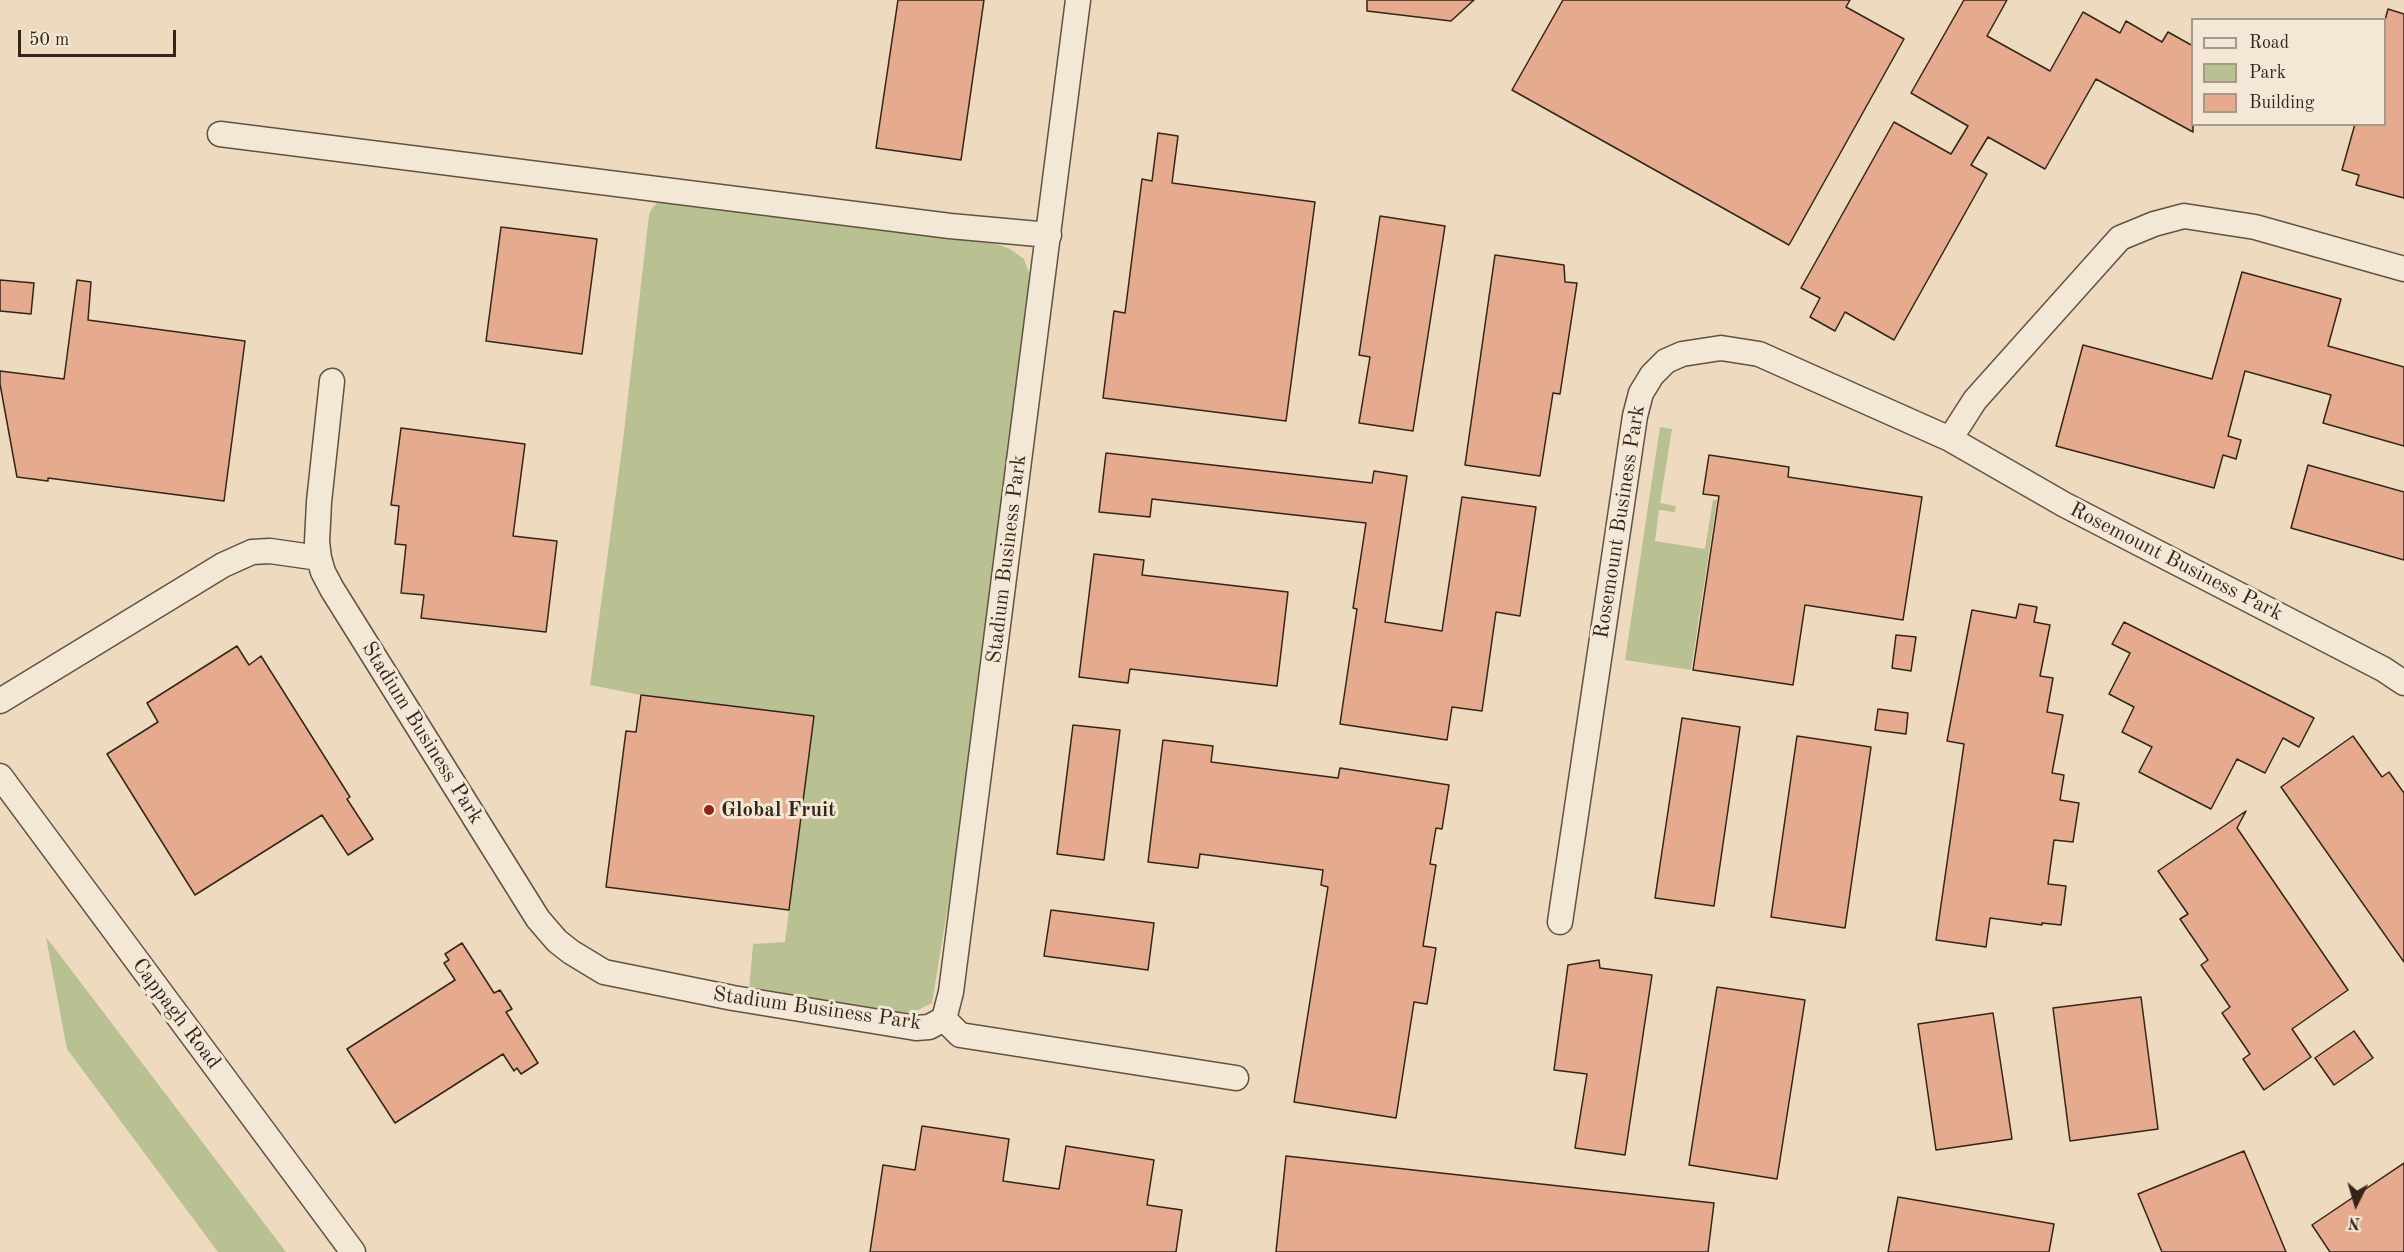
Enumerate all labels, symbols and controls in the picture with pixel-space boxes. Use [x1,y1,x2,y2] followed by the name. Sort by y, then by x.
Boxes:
[21,18,178,56] scale bar
[2191,18,2386,126] legend
[29,31,69,49] text: 50 m
[2249,34,2289,52] text: Road
[2249,64,2286,82] text: Park
[2249,94,2314,112] text: Building
[1589,404,1651,640] street label: Rosemount Business Park
[982,453,1032,665] street label: Stadium Business Park
[2065,497,2287,627] street label: Rosemount Business Park
[356,637,488,829] street label: Stadium Business Park
[721,797,836,823] place label: Global Fruit
[702,803,716,817] marker: Global Fruit
[126,954,226,1074] street label: Cappagh Road
[711,982,923,1036] street label: Stadium Business Park
[2326,1174,2386,1234] north arrow
[2348,1213,2361,1230] text: N

